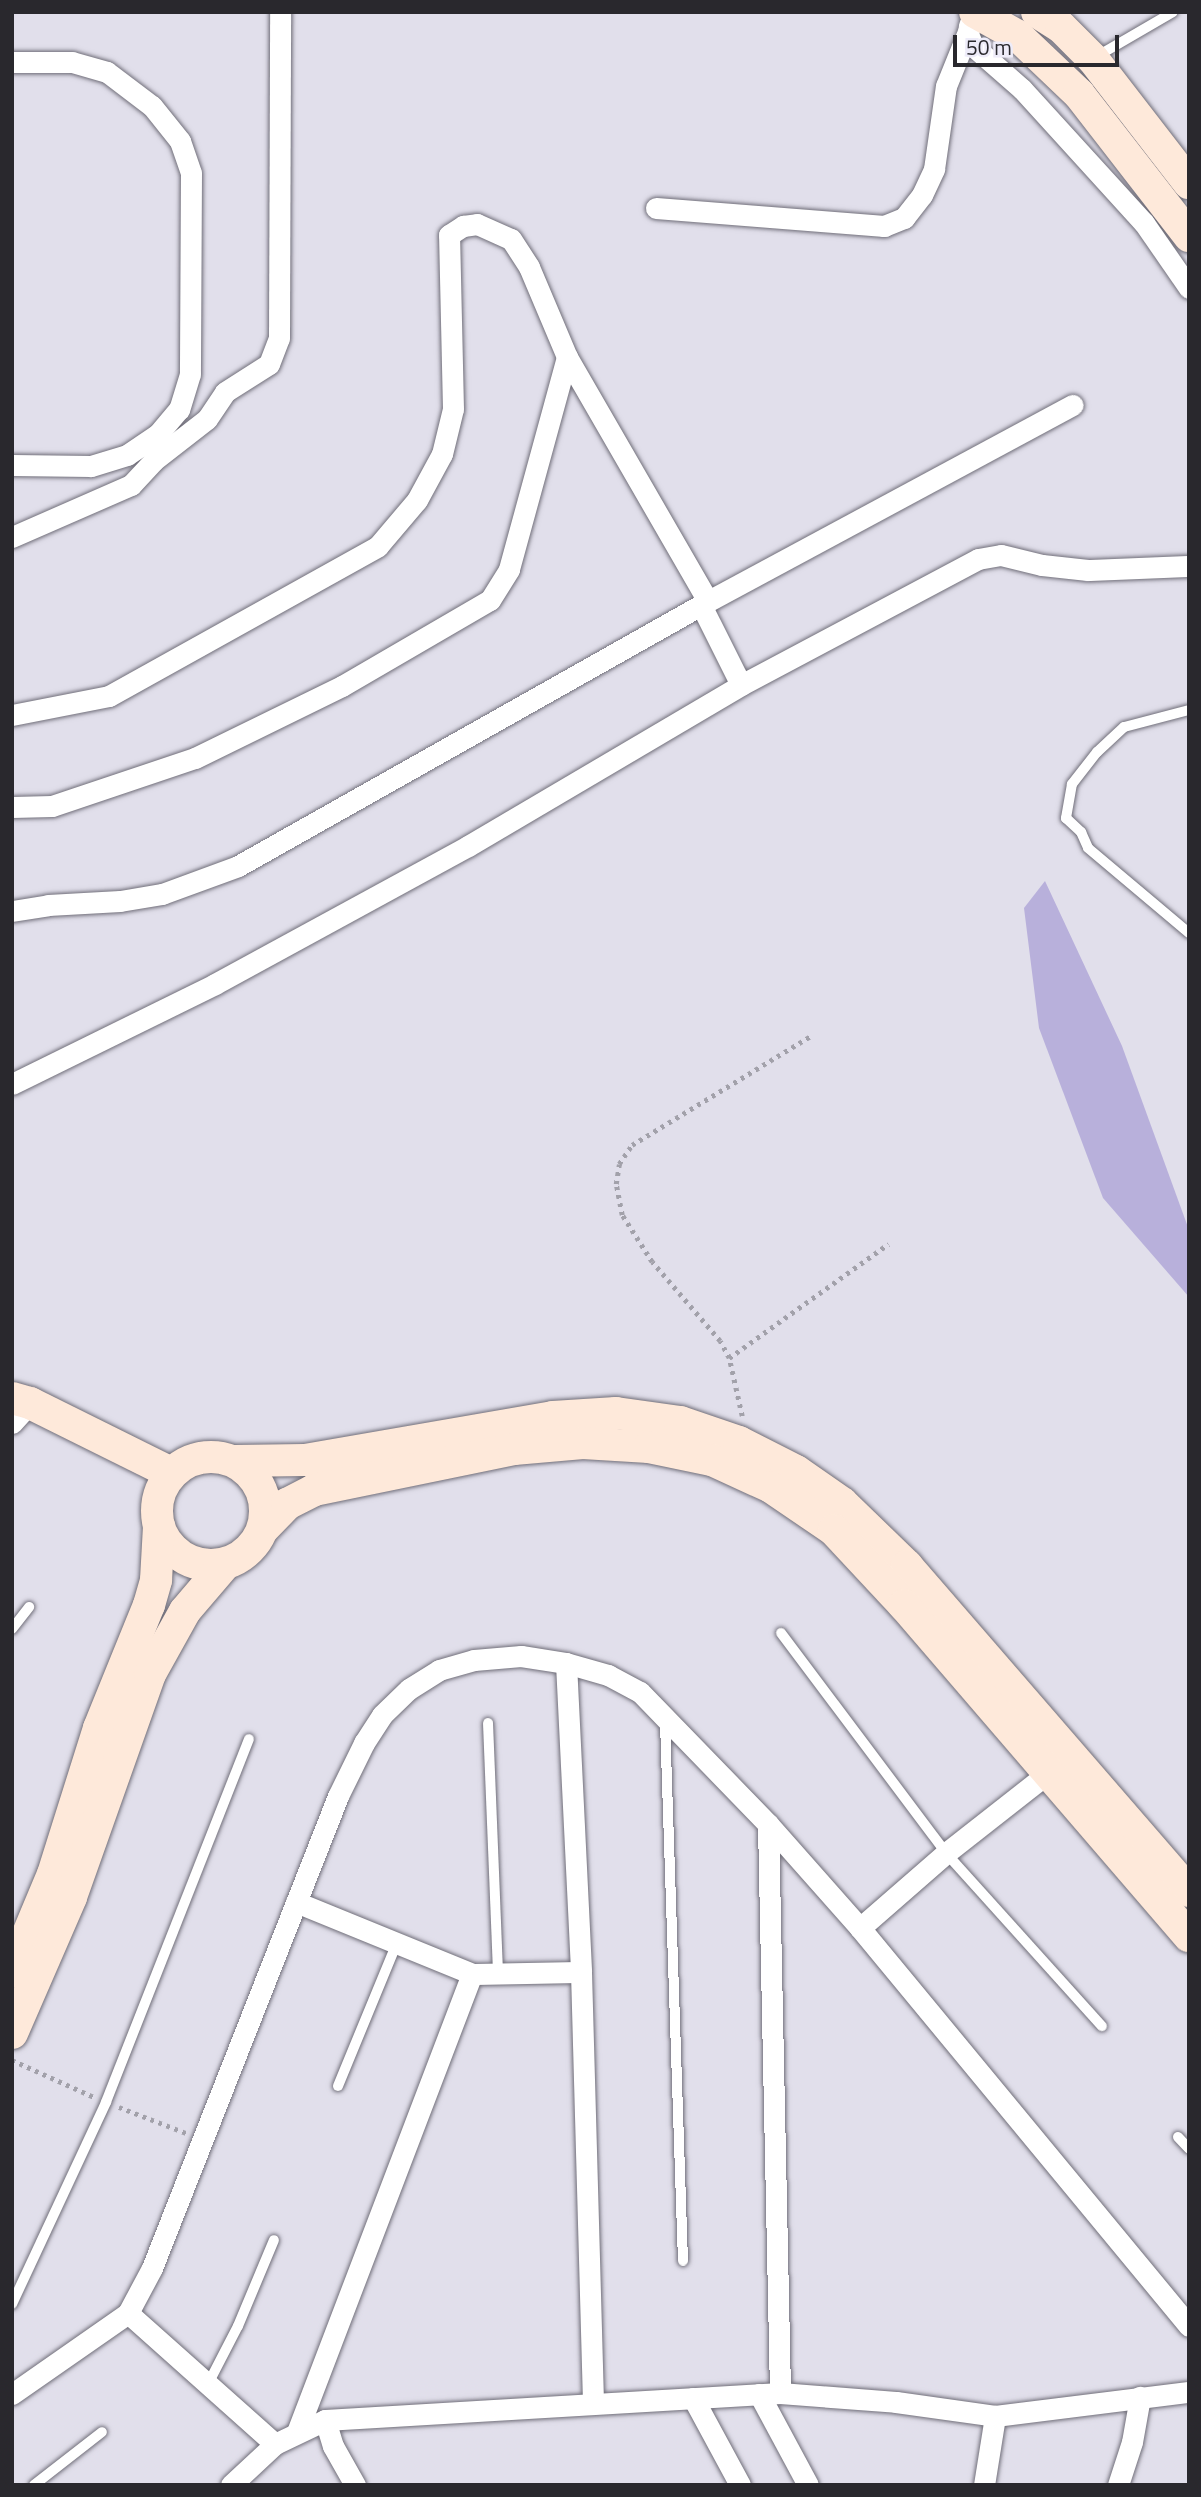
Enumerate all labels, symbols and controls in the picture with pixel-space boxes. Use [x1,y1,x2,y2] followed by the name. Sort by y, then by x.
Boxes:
[956,21,1122,65] scale bar
[966,31,1012,63] text: 50 m

